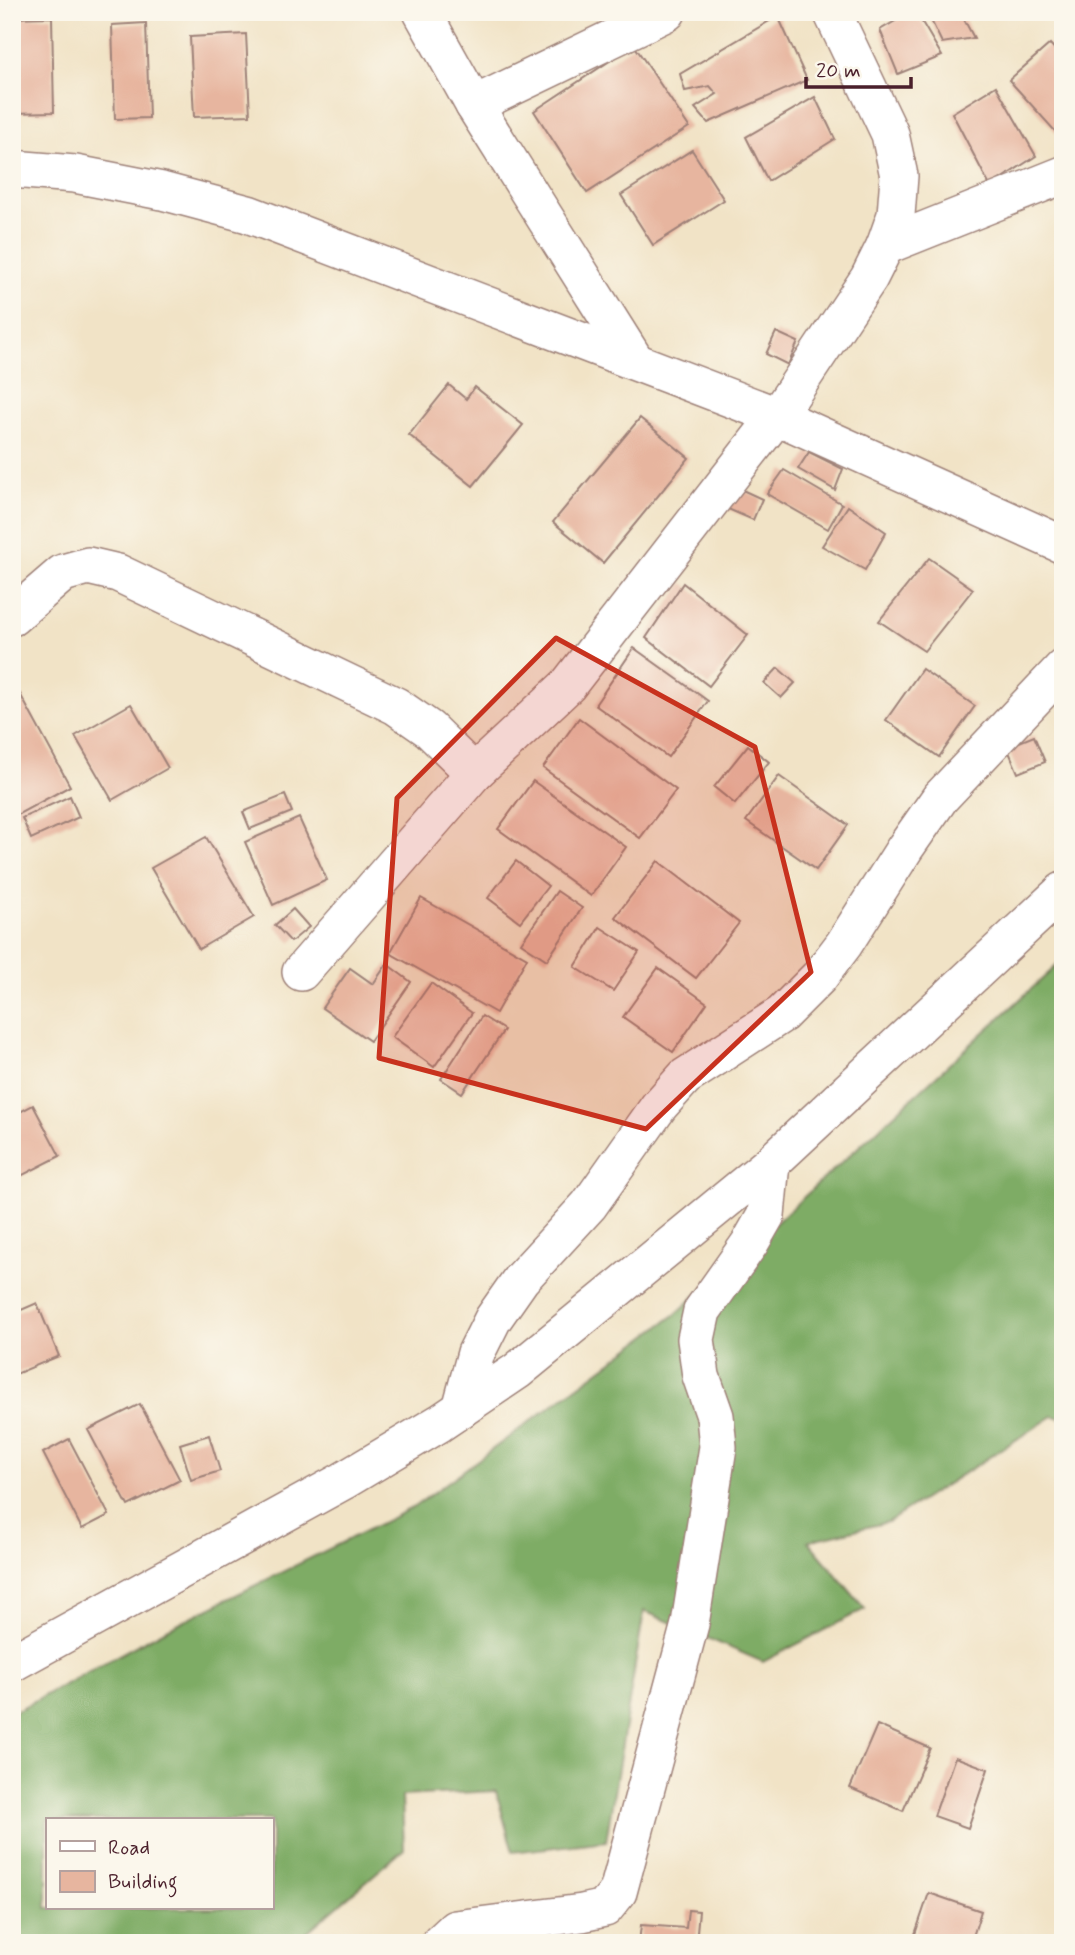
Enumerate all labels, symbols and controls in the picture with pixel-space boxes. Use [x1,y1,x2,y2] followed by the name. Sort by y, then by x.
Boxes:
[806,46,911,90] scale bar
[816,57,861,85] text: 20 m
[46,1818,273,1910] legend
[108,1834,150,1862] text: Road
[108,1868,178,1898] text: Building

